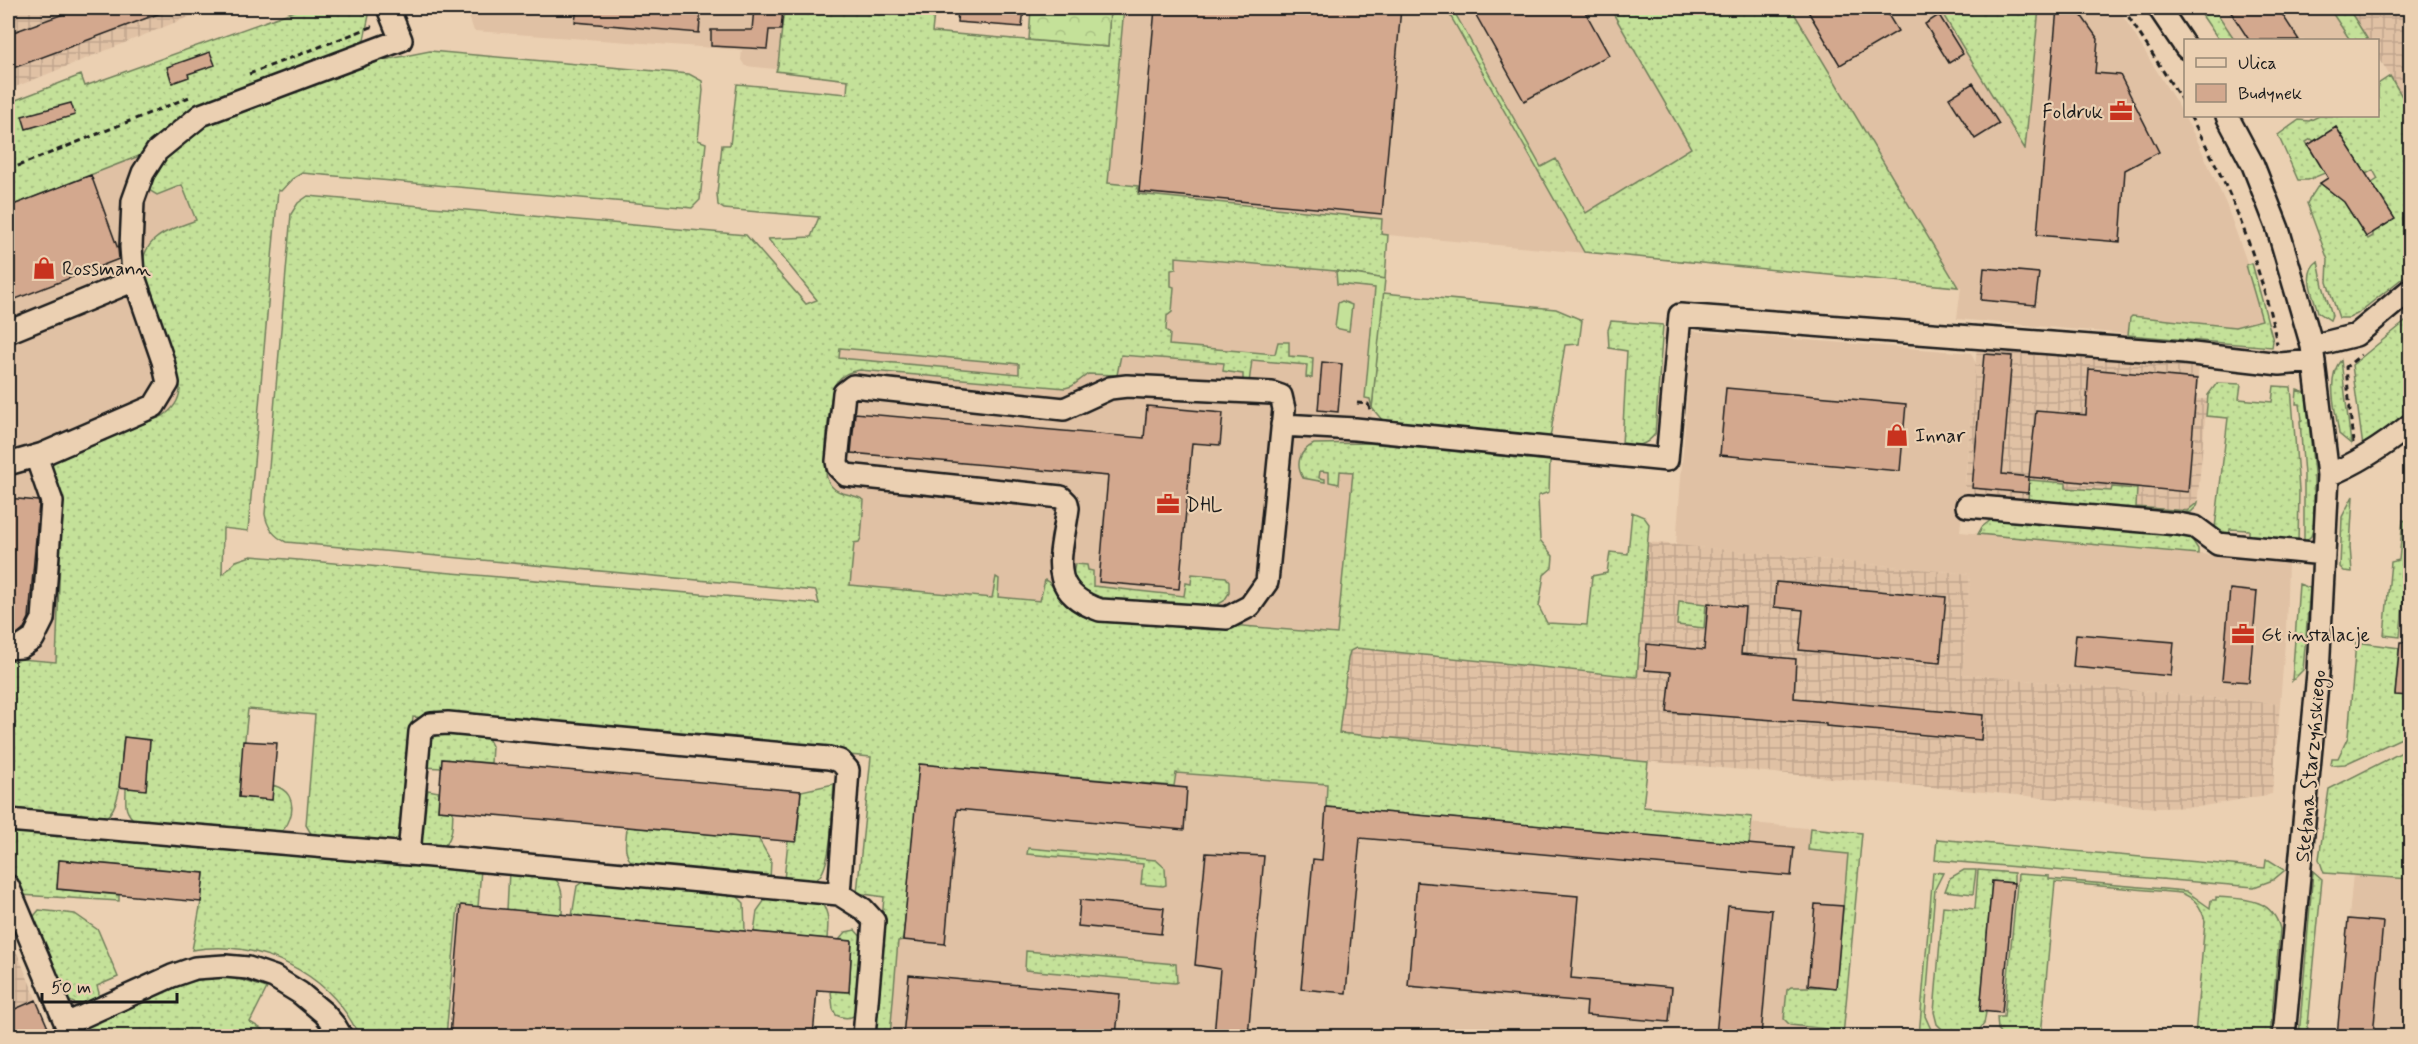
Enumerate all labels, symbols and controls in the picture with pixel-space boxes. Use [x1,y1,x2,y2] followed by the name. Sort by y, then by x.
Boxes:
[2184,39,2379,117] legend
[2238,52,2277,76] text: Ulica
[2238,82,2302,106] text: Budynek
[2108,98,2134,124] office icon: Foldruk
[2042,99,2103,126] place label: Foldruk
[31,255,57,281] shop icon: Rossmann
[62,256,151,283] place label: Rossmann
[1884,422,1910,448] shop icon: Innar
[1915,423,1966,450] place label: Innar
[1155,491,1181,517] office icon: DHL
[1186,492,1223,519] place label: DHL
[2230,621,2256,647] office icon: Gt instalacje
[2261,622,2370,649] place label: Gt instalacje
[2290,669,2334,864] street label: Stefana Starzyńskiego
[42,966,177,1004] scale bar
[51,976,91,1000] text: 50 m

